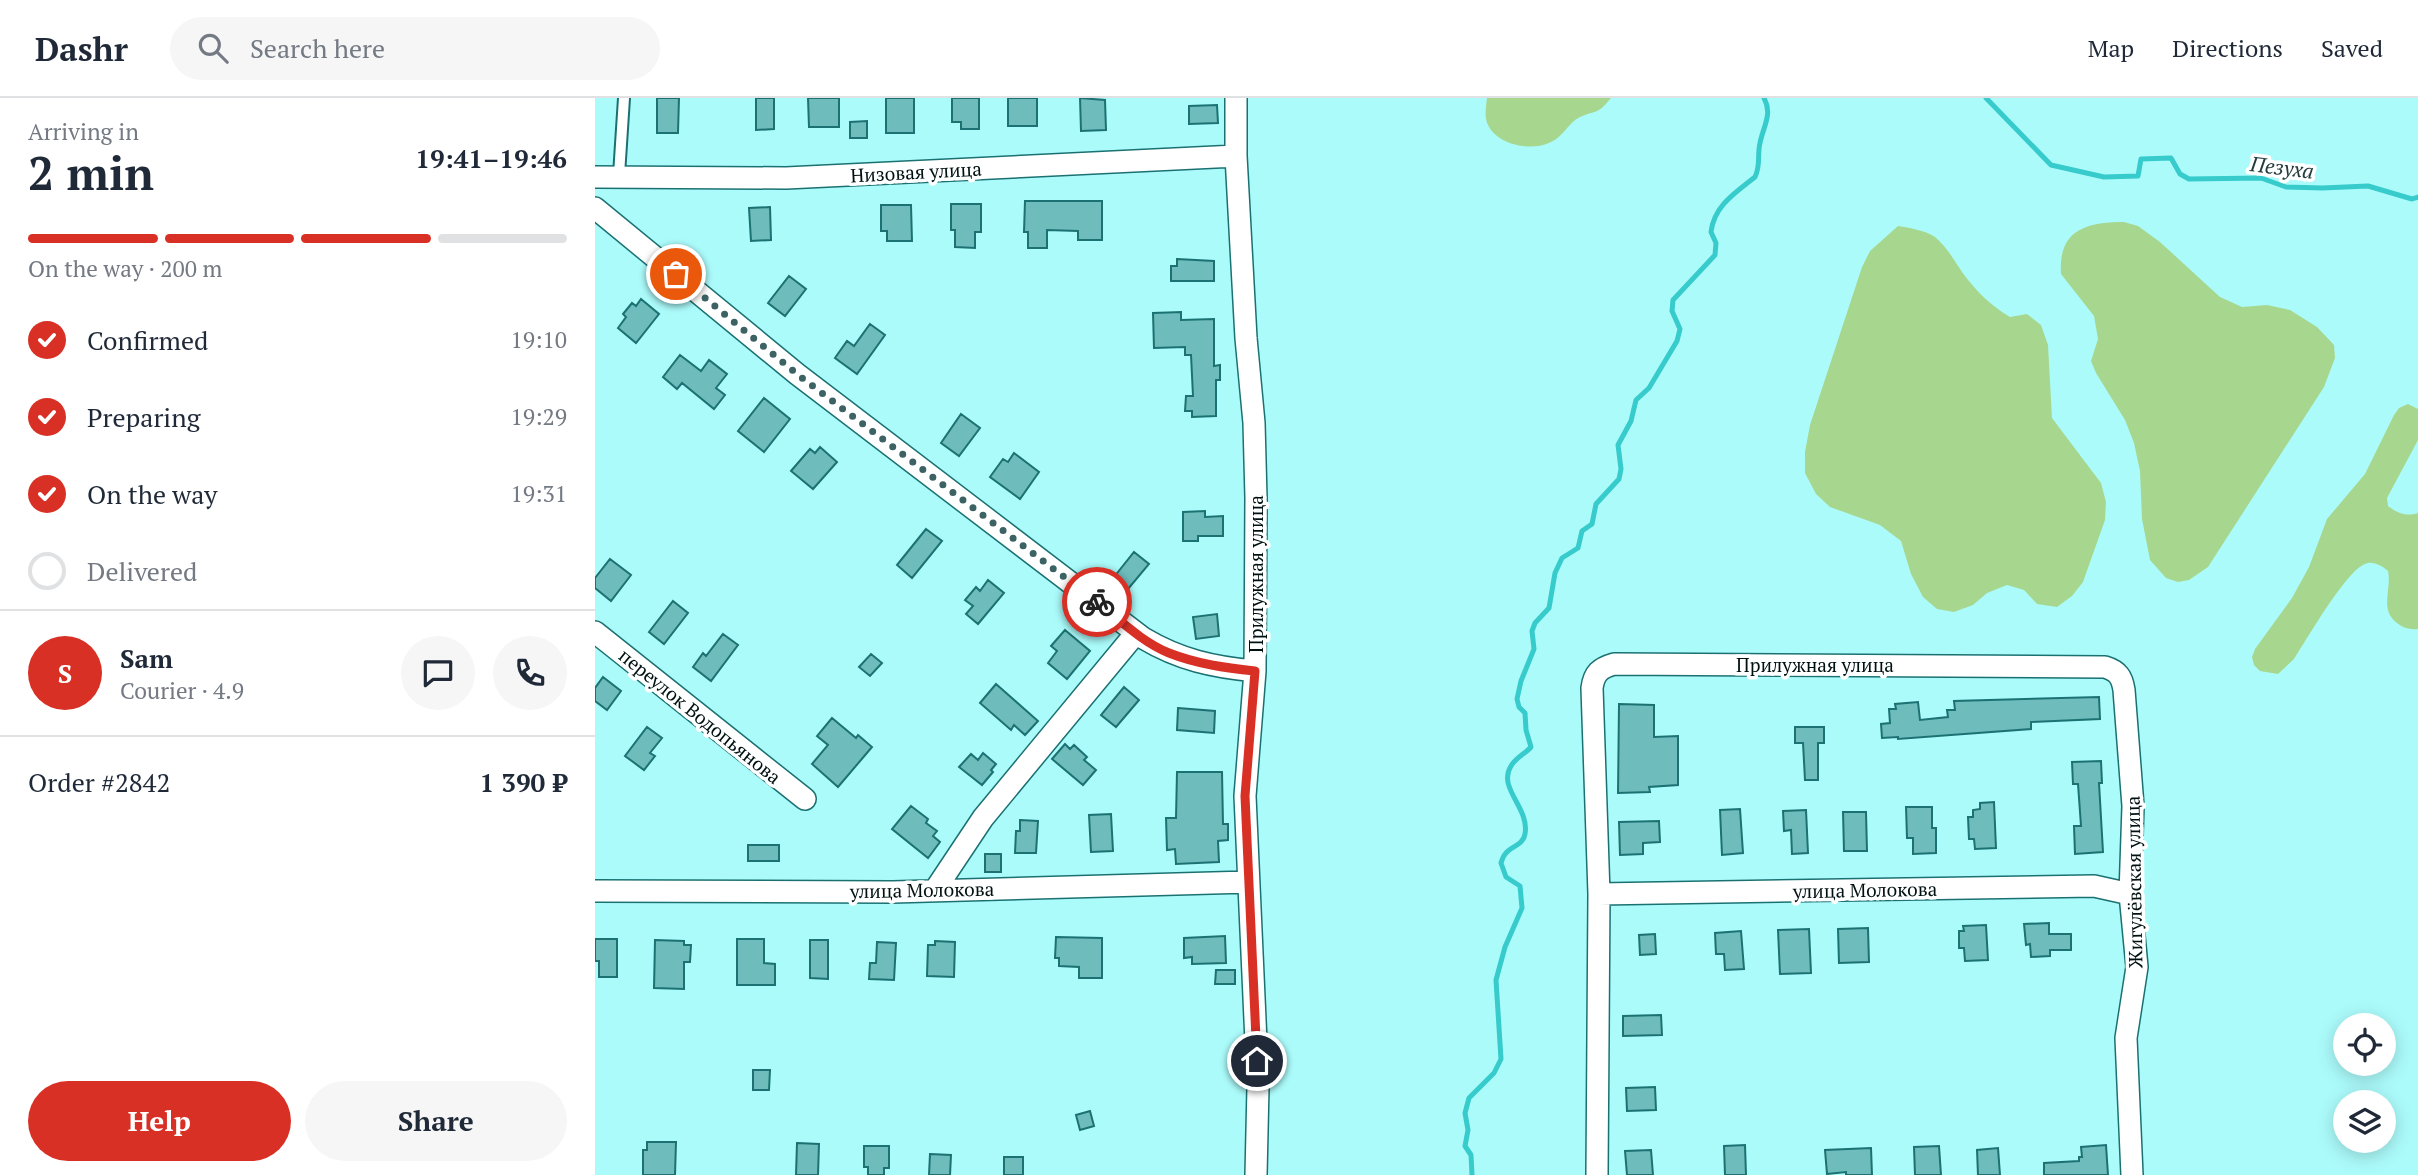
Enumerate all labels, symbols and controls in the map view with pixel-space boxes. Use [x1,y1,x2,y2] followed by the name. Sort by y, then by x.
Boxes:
[170,17,660,80] search box
[35,27,128,70] text: Dashr
[194,29,232,67] icon: search
[250,31,385,65] text: Search here
[2088,32,2134,64] text: Map
[2172,32,2283,64] text: Directions
[2321,32,2383,64] text: Saved
[28,116,139,147] text: Arriving in
[415,141,567,175] text: 19:41–19:46
[28,142,154,203] text: 2 min
[2248,149,2315,185] water label: Пезуха
[850,156,983,187] street label: Низовая улица
[646,244,706,304] pin
[28,253,222,284] text: On the way · 200 m
[657,255,695,293] icon: bag
[28,321,66,359] icon: check
[87,323,208,357] text: Confirmed
[510,324,567,355] text: 19:10
[28,398,66,436] icon: check
[87,400,200,434] text: Preparing
[510,401,567,432] text: 19:29
[28,475,66,513] icon: check
[87,477,218,511] text: On the way
[510,478,567,509] text: 19:31
[1243,495,1268,653] street label: Прилужная улица
[87,554,197,588] text: Delivered
[1062,567,1132,637] courier
[1078,583,1116,621] icon: bike
[401,636,475,710] button: chat
[493,636,567,710] button: phone
[120,641,173,675] text: Sam
[614,642,787,789] street label: переулок Водопьянова
[1736,652,1894,677] street label: Прилужная улица
[58,656,72,690] text: S
[120,675,244,706] text: Courier · 4.9
[28,765,170,799] text: Order #2842
[480,765,567,799] text: 1 390 ₽
[2119,795,2148,969] street label: Жигулёвская улица
[849,876,995,903] street label: улица Молокова
[1792,876,1938,903] street label: улица Молокова
[2333,1013,2396,1153] map controls
[2333,1013,2396,1076] button: locate
[1227,1031,1287,1091] pin
[1238,1042,1276,1080] icon: home
[28,1081,291,1161] button: Help
[305,1081,567,1161] button: Share
[2333,1090,2396,1153] button: layers

